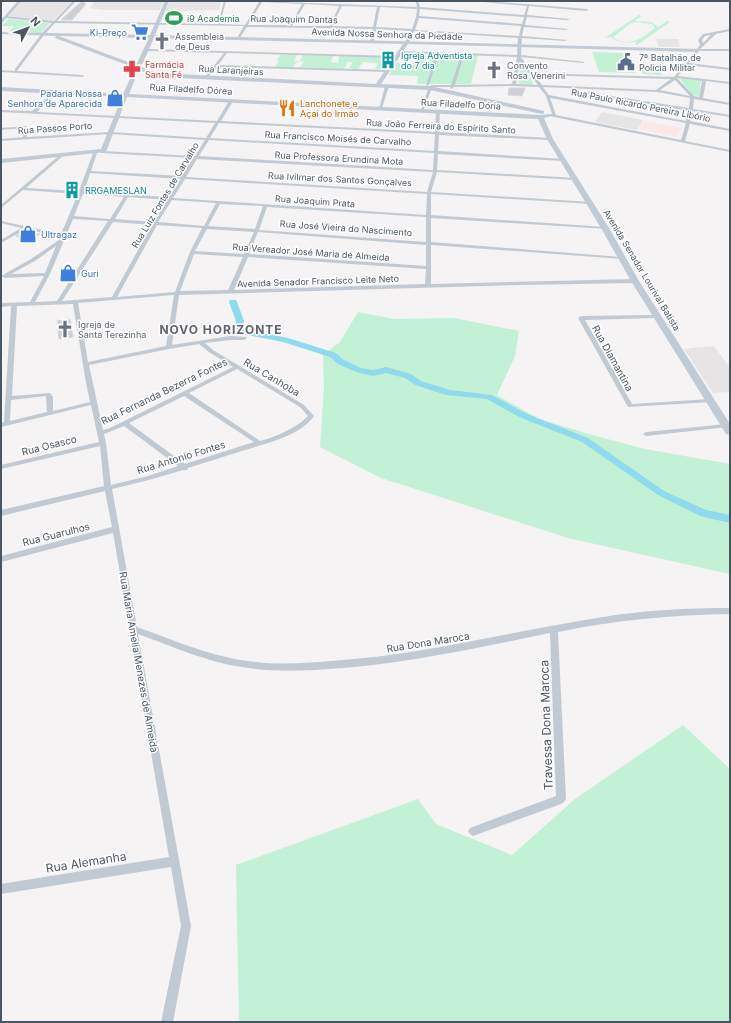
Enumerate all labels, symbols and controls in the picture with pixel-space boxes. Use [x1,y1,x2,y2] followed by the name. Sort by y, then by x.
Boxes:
[8,8,48,48] north arrow
[164,8,184,28] sports icon: i9 Academia
[187,13,240,24] place label: i9 Academia
[250,13,338,25] street label: Rua Joaquim Dantas
[28,14,44,29] text: N
[130,22,150,42] supermarket icon: Ki-Preço
[311,26,463,42] street label: Avenida Nossa Senhora da Piedade
[90,27,127,38] place label: Ki-Preço
[152,31,172,51] church icon: Assembleia de Deus
[175,31,224,52] place label: Assembleia de Deus
[378,50,398,70] building icon: Igreja Adventista do 7 dia
[401,50,472,71] place label: Igreja Adventista do 7 dia
[616,52,636,72] public building icon: 7º Batalhão de Policia Militar
[639,52,701,73] place label: 7º Batalhão de Policia Militar
[122,59,142,79] pharmacy icon: Farmácia Santa Fé
[145,59,184,80] place label: Farmácia Santa Fé
[484,60,504,80] church icon: Convento Rosa Venerini
[507,60,565,81] place label: Convento Rosa Venerini
[198,63,264,77] street label: Rua Laranjeiras
[149,81,233,97] street label: Rua Filadelfo Dórea
[570,86,712,124] street label: Rua Paulo Ricardo Pereira Libório
[7,88,102,109] place label: Padaria Nossa Senhora de Aparecida
[105,88,125,108] shop icon: Padaria Nossa Senhora de Aparecida
[421,96,501,112] street label: Rua Filadelfo Dória
[277,98,297,118] restaurant icon: Lanchonete e Açai do Irmão
[300,98,359,119] place label: Lanchonete e Açai do Irmão
[366,117,516,135] street label: Rua João Ferreira do Espírito Santo
[17,120,93,136] street label: Rua Passos Porto
[264,129,412,147] street label: Rua Francisco Moisés de Carvalho
[129,140,201,250] street label: Rua Luiz Fontes de Carvalho
[274,149,404,167] street label: Rua Professora Erundina Mota
[268,170,412,188] street label: Rua Ivilmar dos Santos Gonçalves
[62,180,82,200] building icon: RRGAMESLAN
[85,185,147,196] place label: RRGAMESLAN
[275,193,355,209] street label: Rua Joaquim Prata
[601,207,683,333] street label: Avenida Senador Lourival Batista
[279,218,413,238] street label: Rua José Vieira do Nascimento
[18,224,38,244] shop icon: Ultragaz
[41,229,77,240] place label: Ultragaz
[232,241,390,263] street label: Rua Vereador José Maria de Almeida
[58,263,78,283] shop icon: Guri
[81,268,99,279] place label: Guri
[237,273,399,289] street label: Avenida Senador Francisco Leite Neto
[55,319,75,339] church icon: Igreja de Santa Terezinha
[78,319,146,340] place label: Igreja de Santa Terezinha
[159,322,283,337] district label: NOVO HORIZONTE
[590,323,636,393] street label: Rua Diamantina
[99,355,229,427] street label: Rua Fernanda Bezerra Fontes
[242,356,302,398] street label: Rua Canhoba
[20,432,78,458] street label: Rua Osasco
[135,438,227,476] street label: Rua Antonio Fontes
[21,520,91,548] street label: Rua Guarulhos
[117,571,161,753] street label: Rua Maria Amelia Menezes de Almeida
[386,630,470,654] street label: Rua Dona Maroca
[536,660,556,790] street label: Travessa Dona Maroca
[45,848,127,876] street label: Rua Alemanha

